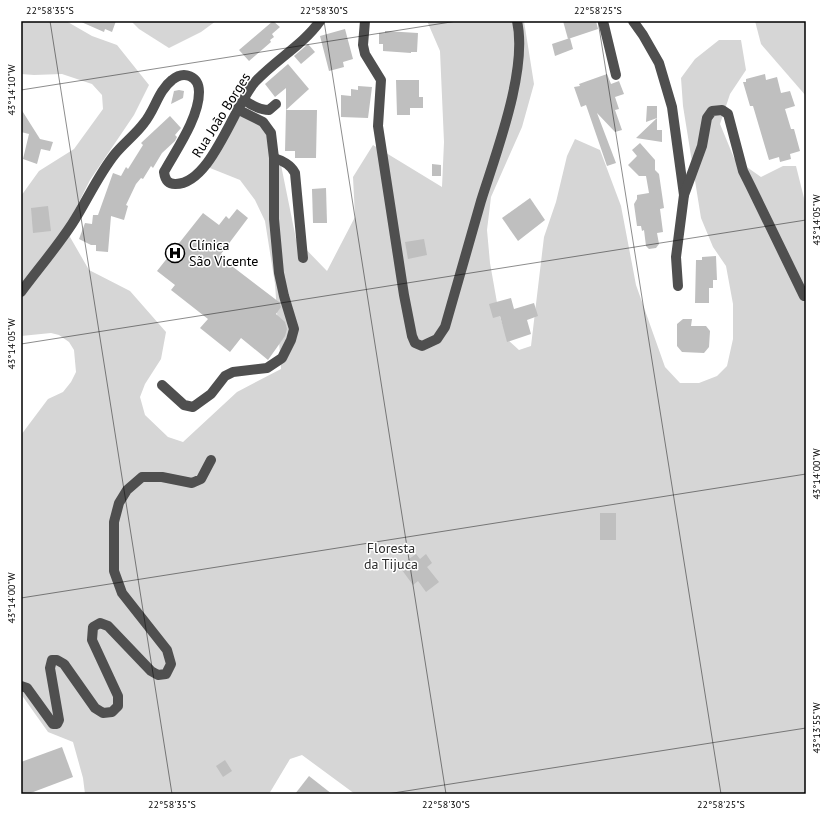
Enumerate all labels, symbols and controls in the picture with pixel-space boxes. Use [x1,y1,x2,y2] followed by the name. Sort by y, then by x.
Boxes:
[26,4,74,17] text: 22°58'35"S
[300,4,348,17] text: 22°58'30"S
[574,4,622,17] text: 22°58'25"S
[5,64,18,116] text: 43°14'10"W
[188,69,254,161] street label: Rua João Borges
[810,194,823,246] text: 43°14'05"W
[189,236,258,270] place label: Clínica São Vicente
[164,242,186,264] hospital icon: Clínica São Vicente
[5,318,18,370] text: 43°14'05"W
[810,448,823,500] text: 43°14'00"W
[364,539,418,573] park label: Floresta da Tijuca
[5,572,18,624] text: 43°14'00"W
[810,702,823,754] text: 43°13'55"W
[148,798,196,811] text: 22°58'35"S
[422,798,470,811] text: 22°58'30"S
[697,798,745,811] text: 22°58'25"S

